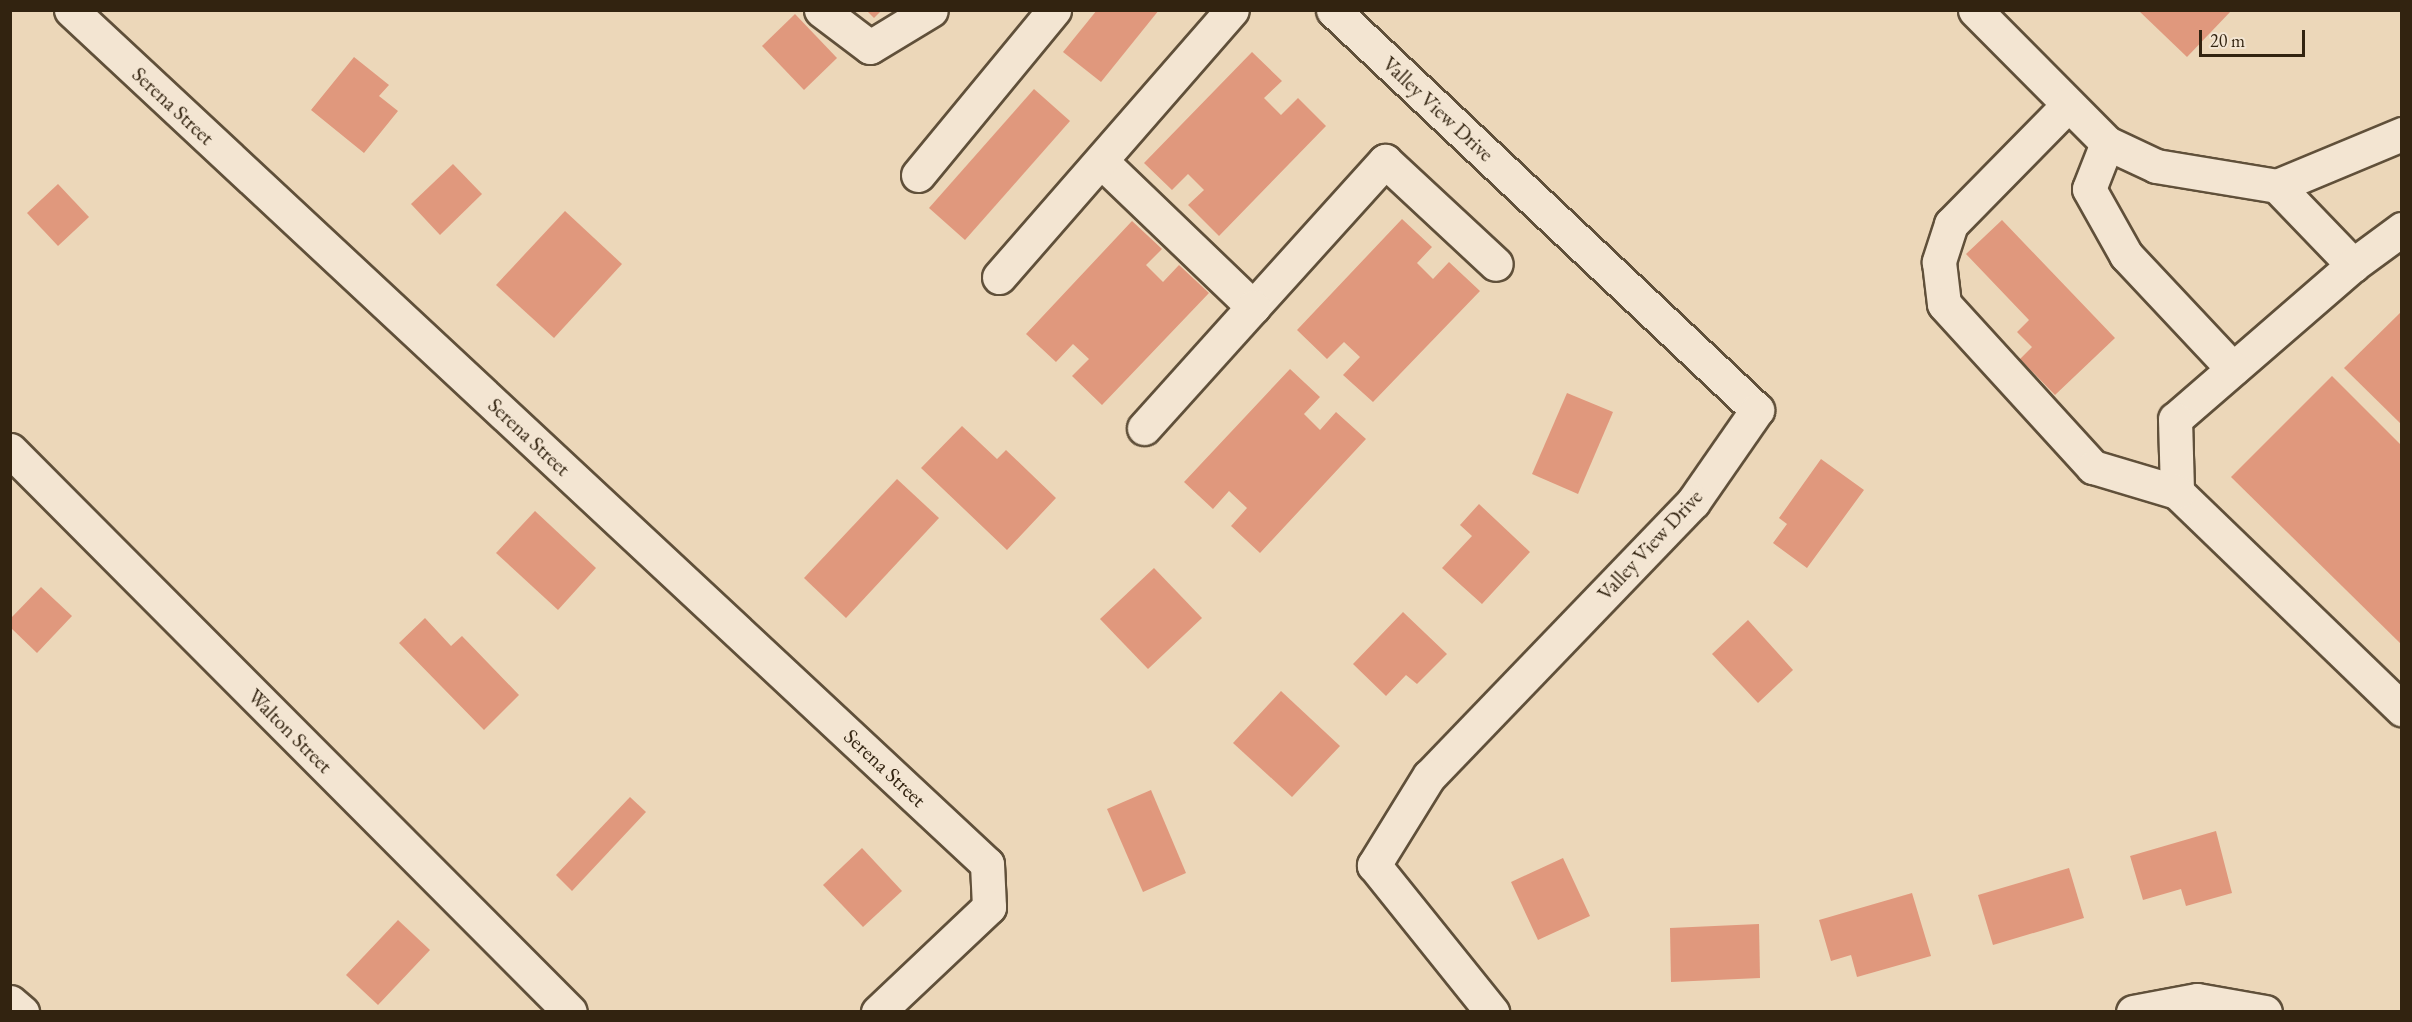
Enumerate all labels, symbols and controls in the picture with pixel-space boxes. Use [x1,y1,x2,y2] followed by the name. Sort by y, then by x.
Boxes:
[2202,18,2308,56] scale bar
[2210,29,2245,52] text: 20 m
[1377,51,1499,167] street label: Valley View Drive
[127,62,219,150] street label: Serena Street
[483,393,575,481] street label: Serena Street
[1592,484,1708,606] street label: Valley View Drive
[243,684,337,778] street label: Walton Street
[839,724,931,812] street label: Serena Street

